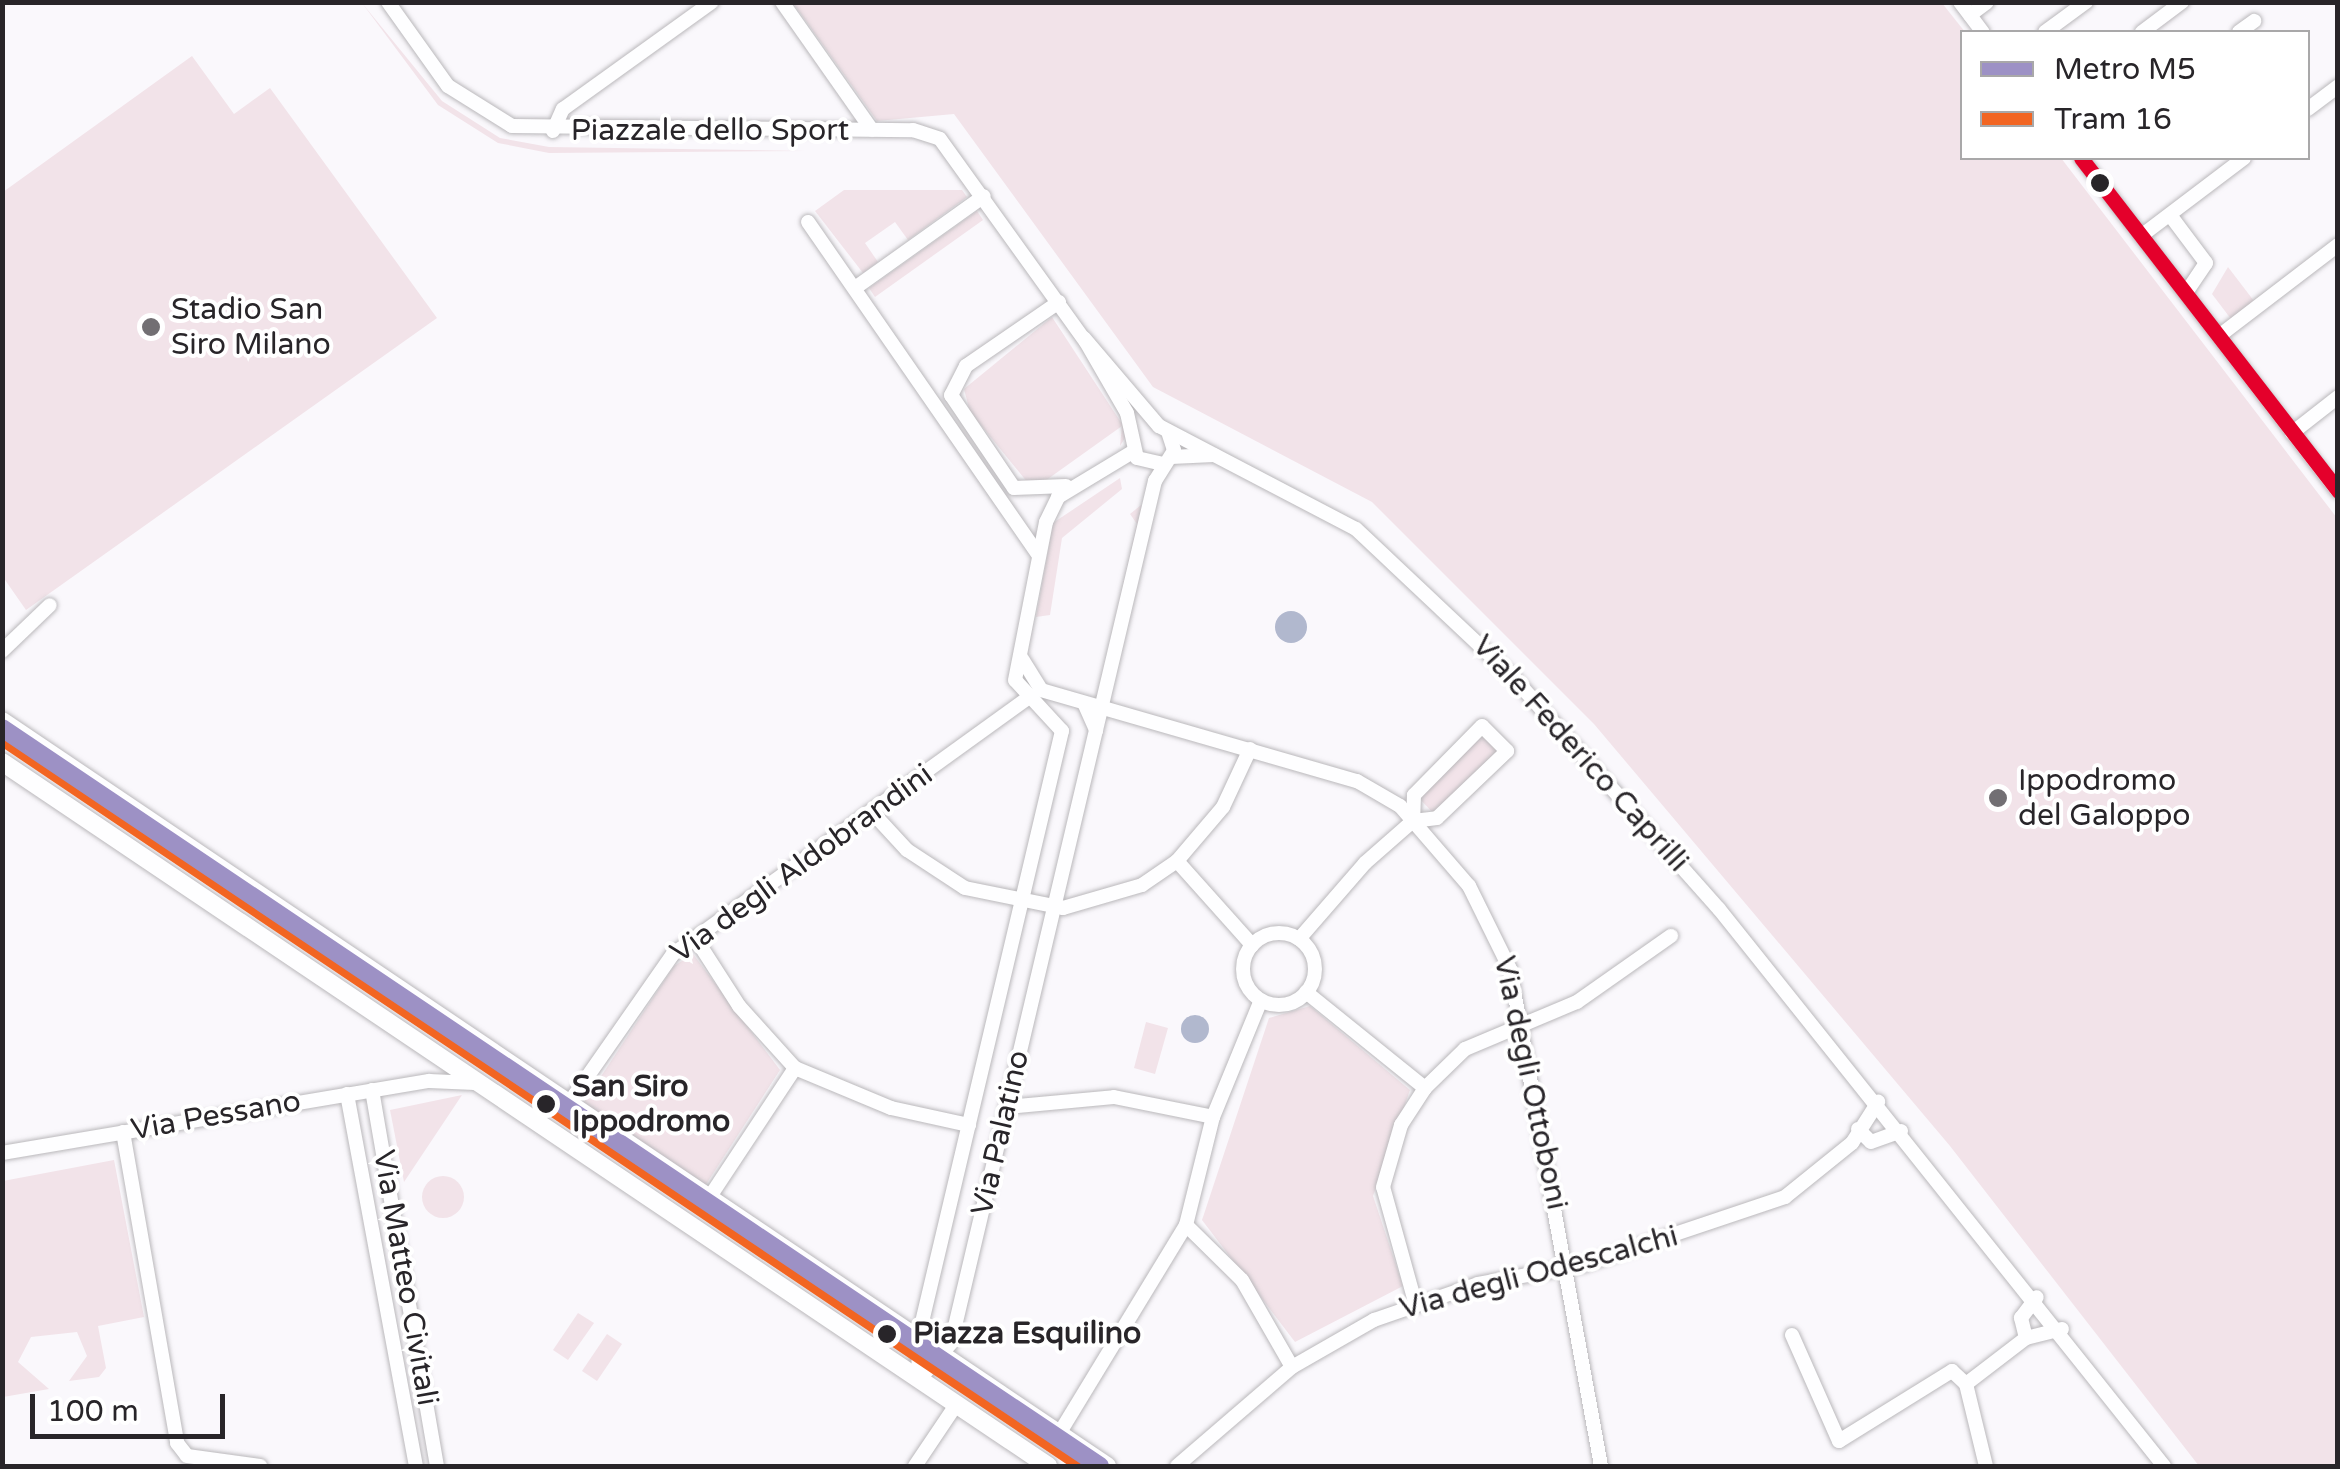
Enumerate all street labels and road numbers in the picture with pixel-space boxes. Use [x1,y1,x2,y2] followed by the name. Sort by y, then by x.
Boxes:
[571,113,849,149] street label: Piazzale dello Sport
[1464,628,1696,880] street label: Viale Federico Caprilli
[664,757,940,971] street label: Via degli Aldobrandini
[1486,953,1574,1213] street label: Via degli Ottoboni
[965,1047,1037,1219] street label: Via Palatino
[128,1083,304,1149] street label: Via Pessano
[365,1147,445,1409] street label: Via Matteo Civitali
[1396,1219,1682,1327] street label: Via degli Odescalchi

